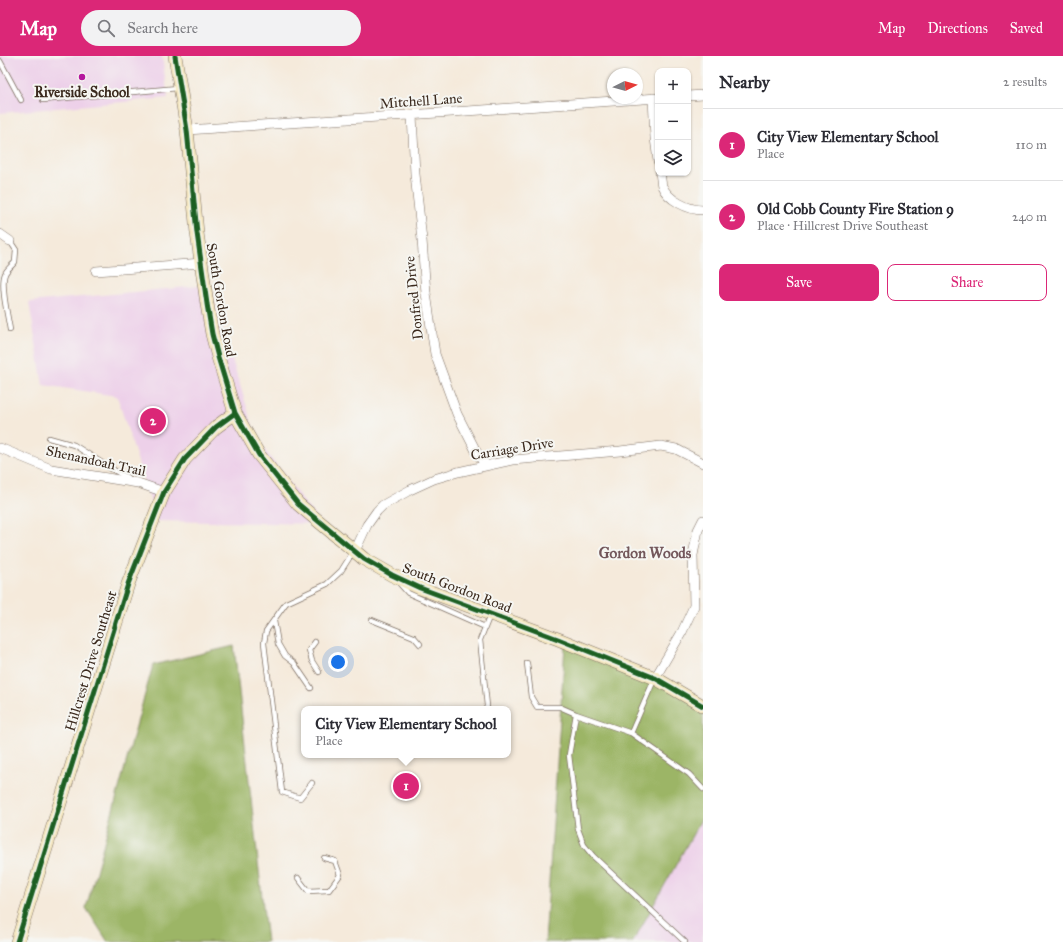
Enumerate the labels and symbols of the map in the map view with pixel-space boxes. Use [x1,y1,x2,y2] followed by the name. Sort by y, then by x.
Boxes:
[607,68,643,104] north arrow
[77,72,87,82] marker: Riverside School
[34,84,131,101] place label: Riverside School
[379,90,463,112] street label: Mitchell Lane
[203,242,239,358] street label: South Gordon Road
[401,255,427,341] street label: Donfred Drive
[140,406,166,436] pin: 2
[469,434,555,464] street label: Carriage Drive
[45,442,148,480] street label: Shenandoah Trail
[599,544,692,562] district label: Gordon Woods
[400,559,514,617] street label: South Gordon Road
[62,589,120,733] street label: Hillcrest Drive Southeast
[328,652,348,672] your location
[393,771,419,801] pin: 1

